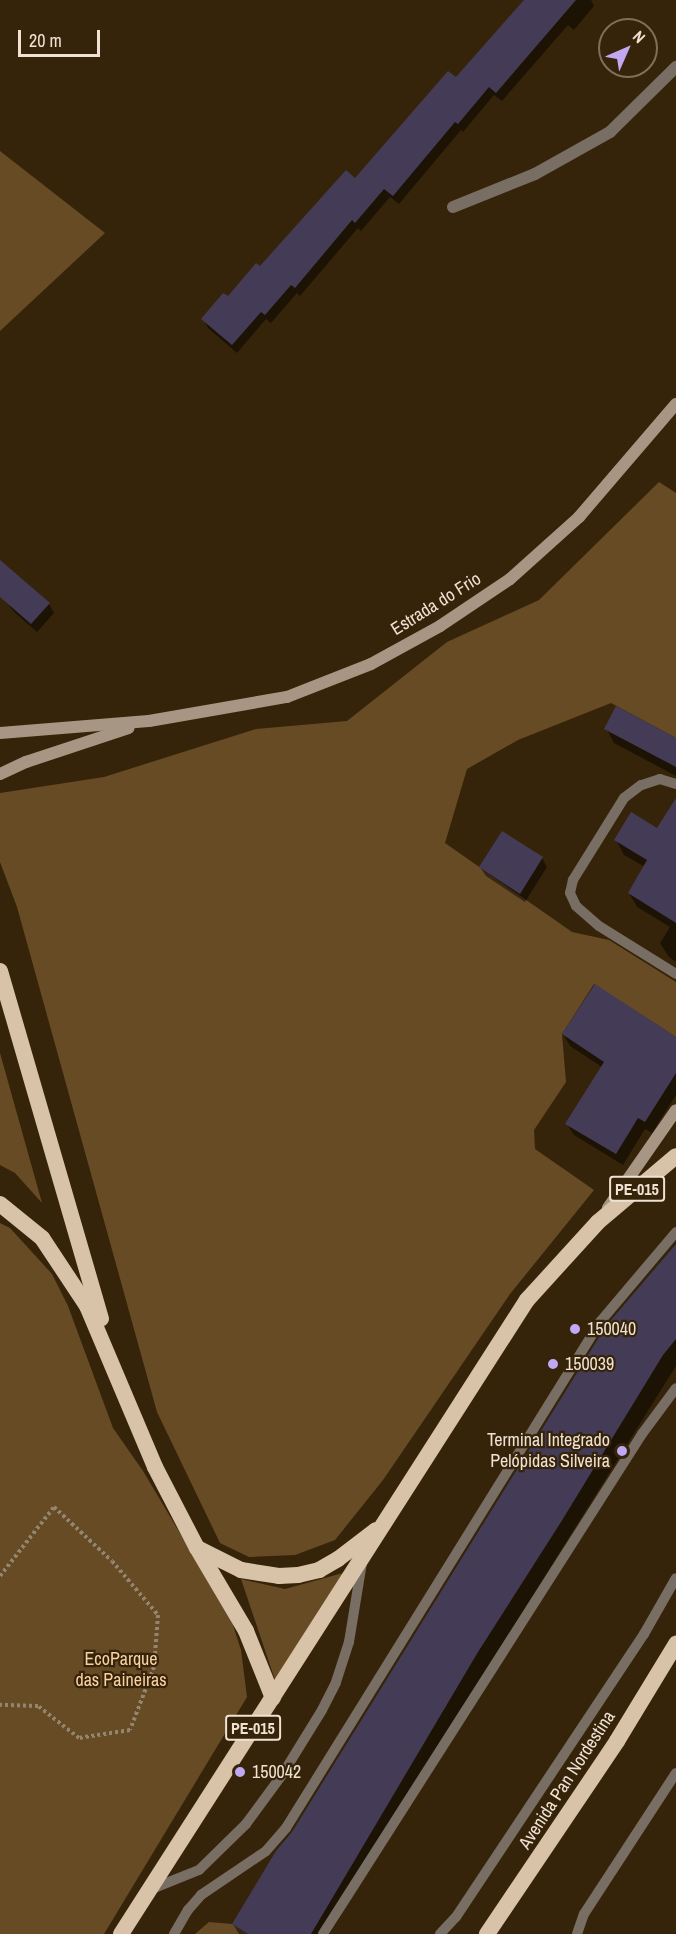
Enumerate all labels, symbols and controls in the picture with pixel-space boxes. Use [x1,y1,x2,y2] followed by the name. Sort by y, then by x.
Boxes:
[21,18,104,56] scale bar
[598,18,658,78] north arrow
[628,26,650,48] text: N
[29,28,62,53] text: 20 m
[387,568,485,640] street label: Estrada do Frio
[608,1176,666,1202] road number: PE-015
[587,1318,636,1340] place label: 150040
[568,1322,582,1336] marker: 150040
[565,1353,614,1375] place label: 150039
[546,1357,560,1371] marker: 150039
[487,1430,610,1472] place label: Terminal Integrado Pelópidas Silveira
[615,1444,629,1458] marker: Terminal Integrado Pelópidas Silveira
[75,1649,167,1692] park label: EcoParque das Paineiras
[514,1707,620,1853] street label: Avenida Pan Nordestina
[224,1715,282,1741] road number: PE-015
[252,1761,301,1783] place label: 150042
[233,1765,247,1779] marker: 150042

